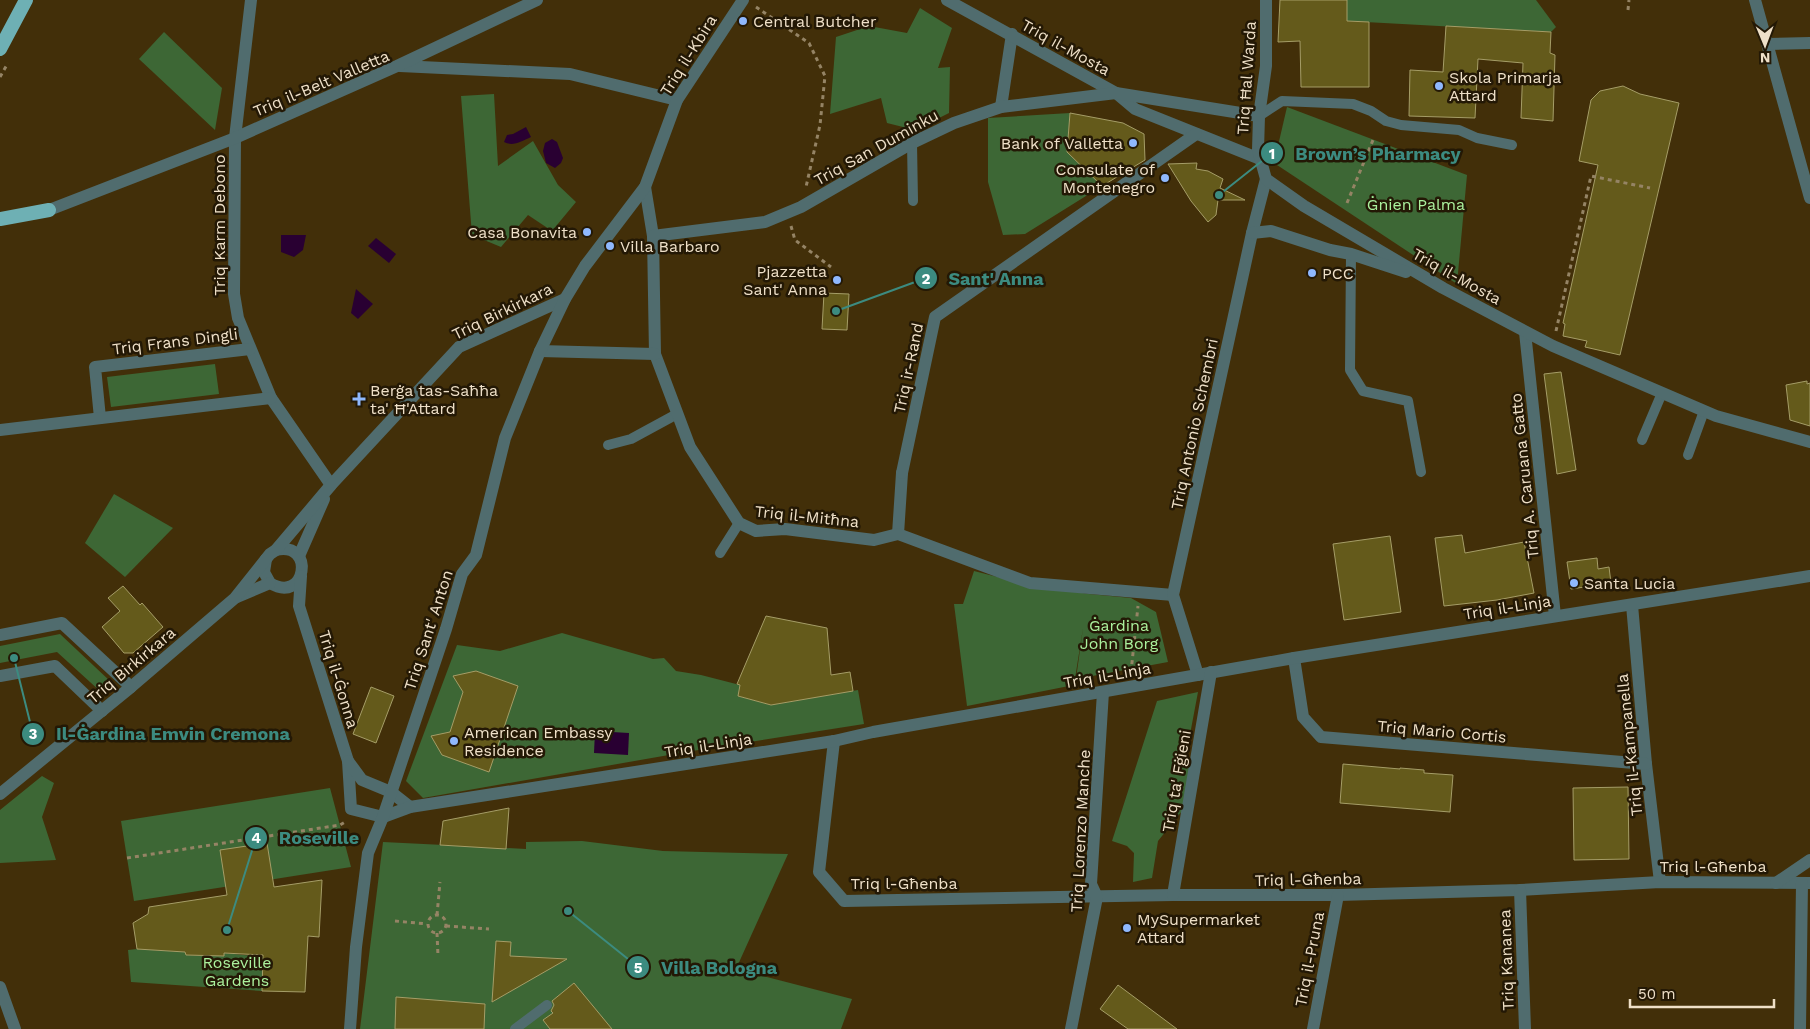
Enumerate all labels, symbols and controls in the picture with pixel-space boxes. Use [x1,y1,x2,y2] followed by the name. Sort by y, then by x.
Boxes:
[656,11,721,99] street label: Triq il-Kbira
[753,12,877,31] place label: Central Butcher
[737,15,749,27] marker: Central Butcher
[1018,15,1114,80] street label: Triq il-Mosta
[1233,20,1260,136] street label: Triq Ħal Warda
[1740,20,1790,70] north arrow
[250,46,392,121] street label: Triq il-Belt Valletta
[1760,50,1771,66] text: N
[1449,68,1561,105] place label: Skola Primarja Attard
[1433,80,1445,92] marker: Skola Primarja Attard
[811,105,942,189] street label: Triq San Duminku
[1001,134,1123,153] place label: Bank of Valletta
[1127,137,1139,149] marker: Bank of Valletta
[1260,137,1470,170] callout: Brown’s Pharmacy
[1295,143,1461,164] text: Brown’s Pharmacy
[1269,145,1275,163] text: 1
[210,154,229,296] street label: Triq Karm Debono
[1055,160,1156,197] place label: Consulate of Montenegro
[1159,172,1171,184] marker: Consulate of Montenegro
[1367,195,1465,214] park label: Ġnien Palma
[467,223,577,242] place label: Casa Bonavita
[581,226,593,238] marker: Casa Bonavita
[620,237,720,256] place label: Villa Barbaro
[604,240,616,252] marker: Villa Barbaro
[1409,244,1505,309] street label: Triq il-Mosta
[743,262,827,299] place label: Pjazzetta Sant' Anna
[913,262,1054,295] callout: Sant' Anna
[1322,264,1354,283] place label: PCC
[1306,267,1318,279] marker: PCC
[948,268,1044,289] text: Sant' Anna
[922,270,931,288] text: 2
[831,274,843,286] marker: Pjazzetta Sant' Anna
[449,279,555,344] street label: Triq Birkirkara
[890,321,927,415] street label: Triq ir-Rand
[111,324,239,359] street label: Triq Frans Dingli
[1167,337,1222,511] street label: Triq Antonio Schembri
[370,381,498,418] place label: Berġa tas-Saħħa ta' Ħ'Attard
[352,392,366,406] marker: Berġa tas-Saħħa ta' Ħ'Attard
[1506,392,1543,560] street label: Triq A. Caruana Gatto
[754,502,860,531] street label: Triq il-Mitħna
[400,567,457,693] street label: Triq Sant' Anton
[1584,574,1675,593] place label: Santa Lucia
[1568,577,1580,589] marker: Santa Lucia
[1462,591,1552,624] street label: Triq il-Linja
[1080,616,1159,653] park label: Ġardina John Borg
[83,623,179,708] street label: Triq Birkirkara
[315,628,362,730] street label: Triq il-Ġonna
[1062,658,1152,693] street label: Triq il-Linja
[1613,673,1646,817] street label: Triq il-Kampanella
[1377,716,1507,747] street label: Triq Mario Cortis
[21,717,300,750] callout: Il-Ġardina Emvin Cremona
[56,723,290,744] text: Il-Ġardina Emvin Cremona
[464,723,613,760] place label: American Embassy Residence
[29,725,38,743] text: 3
[1158,728,1195,834] street label: Triq ta' Fġieni
[663,729,753,762] street label: Triq il-Linja
[448,735,460,747] marker: American Embassy Residence
[1067,749,1094,913] street label: Triq Lorenzo Manche
[244,821,369,854] callout: Roseville
[279,827,359,848] text: Roseville
[251,829,261,847] text: 4
[1660,857,1766,876] street label: Triq l-Għenba
[1254,869,1362,890] street label: Triq l-Għenba
[851,874,957,893] street label: Triq l-Għenba
[1495,909,1518,1011] street label: Triq Kananea
[1137,910,1260,947] place label: MySupermarket Attard
[1291,910,1328,1008] street label: Triq il-Pruna
[1121,922,1133,934] marker: MySupermarket Attard
[626,951,787,984] callout: Villa Bologna
[202,953,272,990] park label: Roseville Gardens
[661,957,778,978] text: Villa Bologna
[634,959,643,977] text: 5
[1630,976,1774,1008] scale bar
[1638,985,1675,1003] text: 50 m

